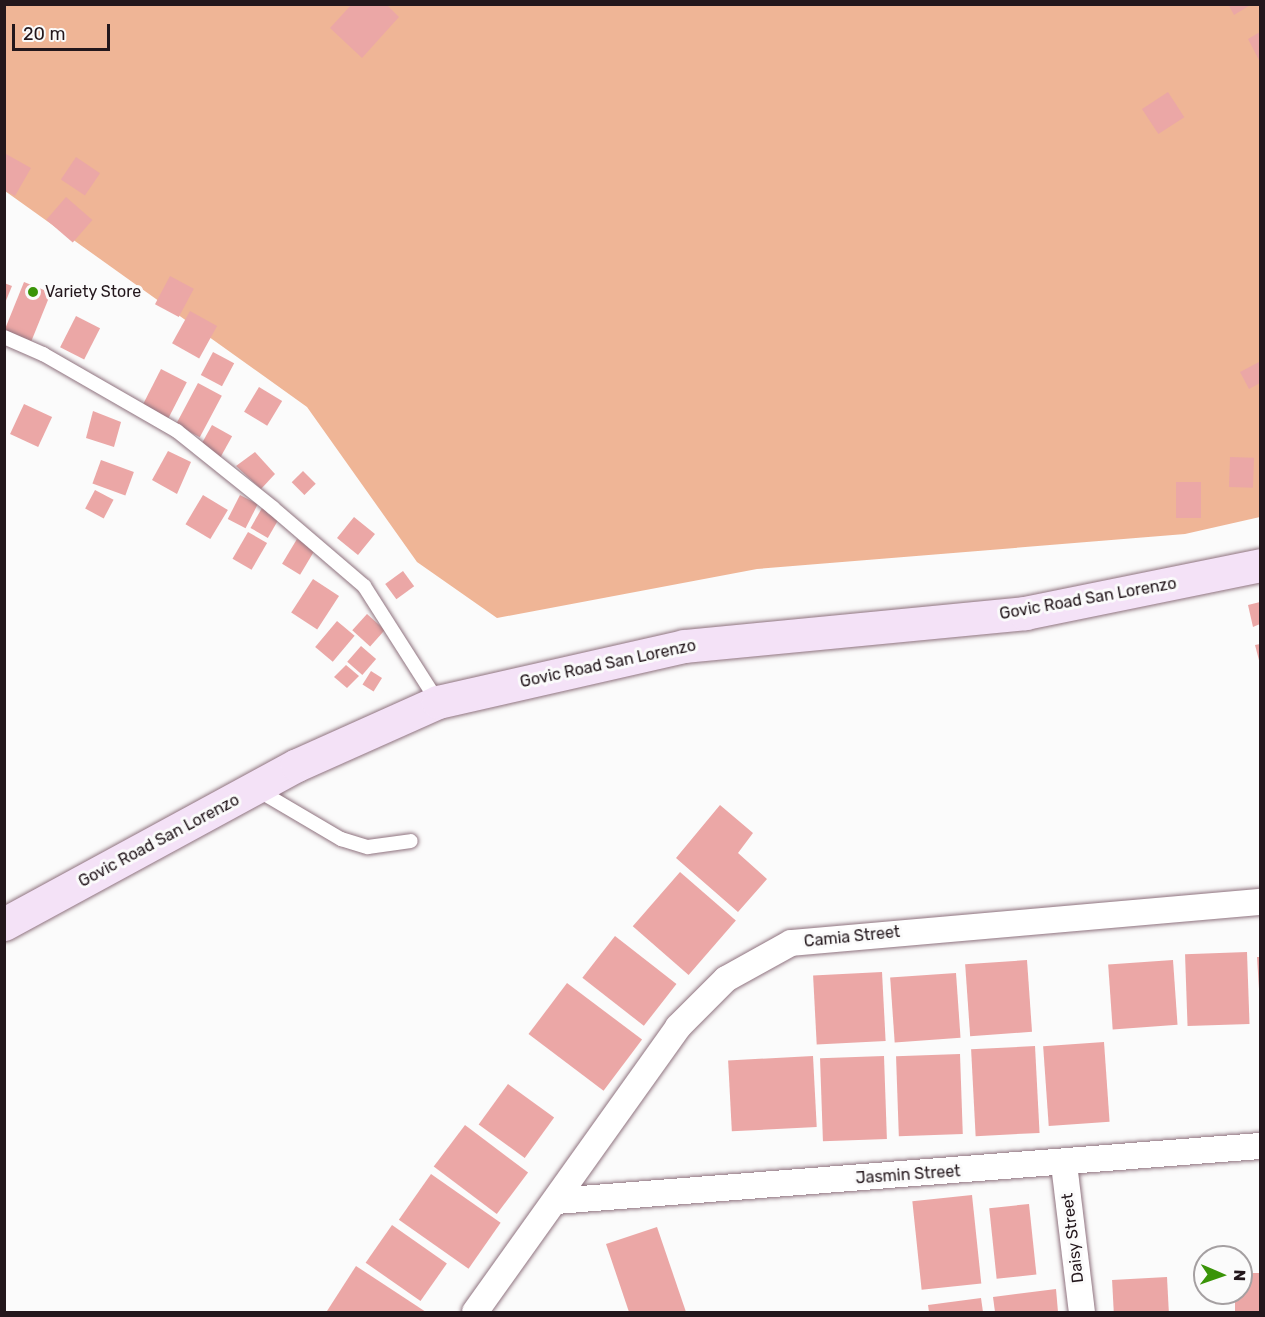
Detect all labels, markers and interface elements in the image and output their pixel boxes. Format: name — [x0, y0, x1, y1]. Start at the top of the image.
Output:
scale bar — [15, 12, 112, 50]
text: 20 m — [23, 23, 65, 45]
place label: Variety Store — [45, 282, 142, 302]
marker: Variety Store — [26, 285, 40, 299]
street label: Govic Road San Lorenzo — [998, 574, 1178, 624]
street label: Govic Road San Lorenzo — [518, 636, 698, 692]
street label: Govic Road San Lorenzo — [75, 790, 243, 892]
street label: Camia Street — [803, 922, 901, 952]
street label: Jasmin Street — [855, 1162, 961, 1188]
street label: Daisy Street — [1058, 1192, 1088, 1284]
north arrow — [1193, 1245, 1253, 1305]
text: N — [1230, 1269, 1249, 1282]

